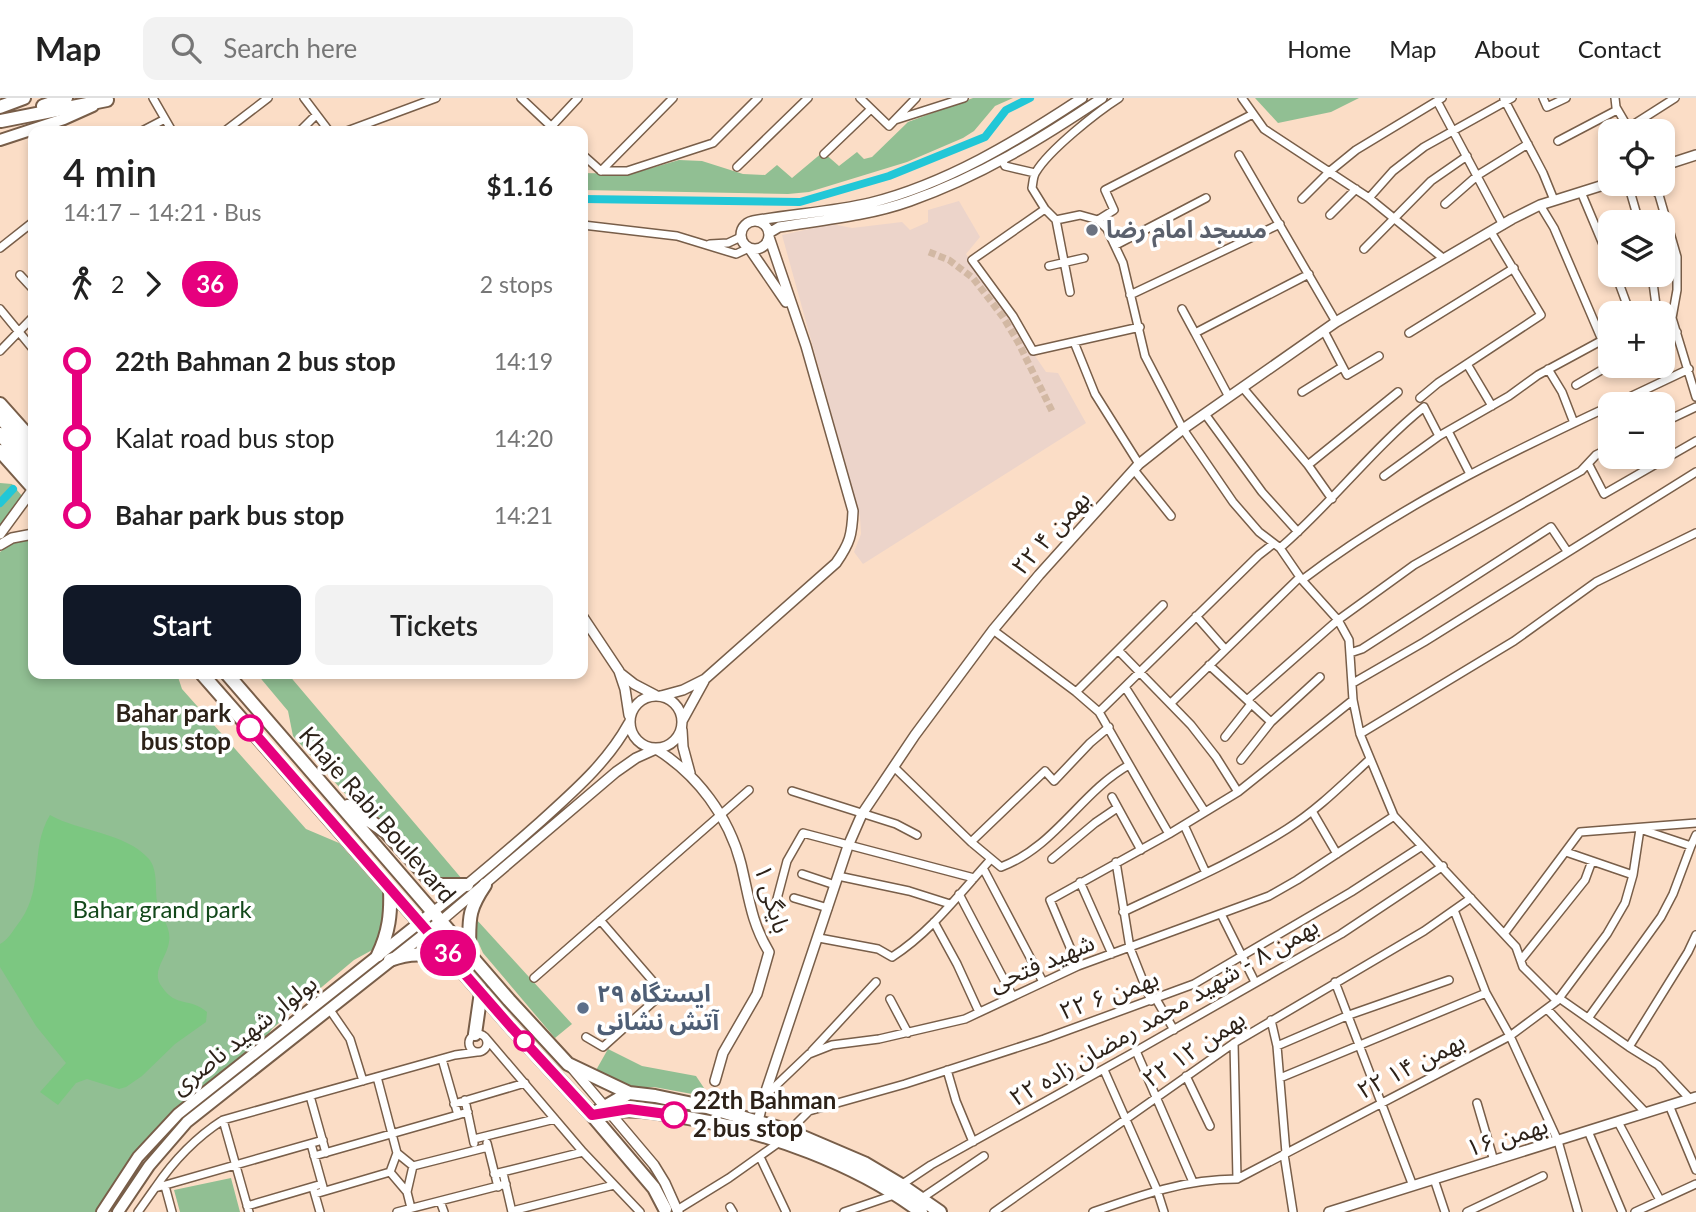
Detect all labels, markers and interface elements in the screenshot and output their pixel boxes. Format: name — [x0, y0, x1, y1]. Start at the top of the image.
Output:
search box — [143, 17, 633, 80]
text: Map — [35, 28, 101, 68]
icon: search — [167, 29, 205, 67]
text: Search here — [223, 32, 357, 64]
text: Home — [1287, 34, 1351, 63]
text: Map — [1389, 34, 1437, 63]
text: About — [1475, 34, 1540, 63]
text: Contact — [1578, 34, 1661, 63]
map controls — [1598, 119, 1675, 469]
button: locate — [1598, 119, 1675, 196]
text: 4 min — [63, 149, 157, 195]
text: $1.16 — [487, 170, 553, 202]
text: 14:17 – 14:21 · Bus — [63, 198, 262, 226]
button: layers — [1598, 210, 1675, 287]
place label: مسجد امام رضا — [1106, 214, 1267, 248]
marker: مسجد امام رضا — [1084, 222, 1100, 238]
icon: walk — [63, 265, 101, 303]
icon: forward — [134, 265, 172, 303]
text: 36 — [196, 269, 224, 298]
text: 2 — [111, 270, 124, 298]
text: 2 stops — [480, 270, 553, 298]
button: + — [1598, 301, 1675, 378]
text: 22th Bahman 2 bus stop — [115, 345, 396, 377]
text: 14:19 — [494, 347, 553, 375]
button: − — [1598, 392, 1675, 469]
text: Kalat road bus stop — [115, 422, 335, 454]
text: 14:20 — [494, 424, 553, 452]
street label: ۲۲ بهمن ۴ — [1004, 484, 1095, 580]
text: Bahar park bus stop — [115, 499, 344, 531]
text: 14:21 — [494, 501, 553, 529]
button: Start — [63, 585, 301, 665]
button: Tickets — [315, 585, 553, 665]
place label: Bahar park bus stop — [116, 698, 231, 755]
marker: Bahar park bus stop — [237, 715, 263, 741]
street label: Khaje Rabi Boulevard — [294, 720, 463, 908]
street label: بایگی ۱ — [749, 861, 798, 936]
park label: Bahar grand park — [72, 894, 252, 923]
street label: ۲۲ بهمن ۸ - شهید محمد رمضان زاده — [1004, 910, 1323, 1112]
street label: شهید فتحی — [984, 926, 1098, 997]
line badge: 36 — [416, 930, 480, 976]
text: 36 — [434, 938, 462, 967]
street label: ۲۲ بهمن ۶ — [1055, 962, 1162, 1025]
street label: بولوار شهید ناصری — [164, 968, 323, 1101]
place label: ایستگاه ۲۹ آتش نشانی — [597, 978, 720, 1036]
marker: ایستگاه ۲۹ آتش نشانی — [575, 1000, 591, 1016]
street label: ۲۲ بهمن ۱۲ — [1136, 1003, 1250, 1093]
street label: ۲۲ بهمن ۱۴ — [1352, 1025, 1469, 1104]
unlabelled marker — [514, 1031, 534, 1051]
place label: 22th Bahman 2 bus stop — [693, 1085, 836, 1142]
marker: 22th Bahman 2 bus stop — [661, 1102, 687, 1128]
street label: بهمن ۱۶ — [1462, 1109, 1551, 1162]

